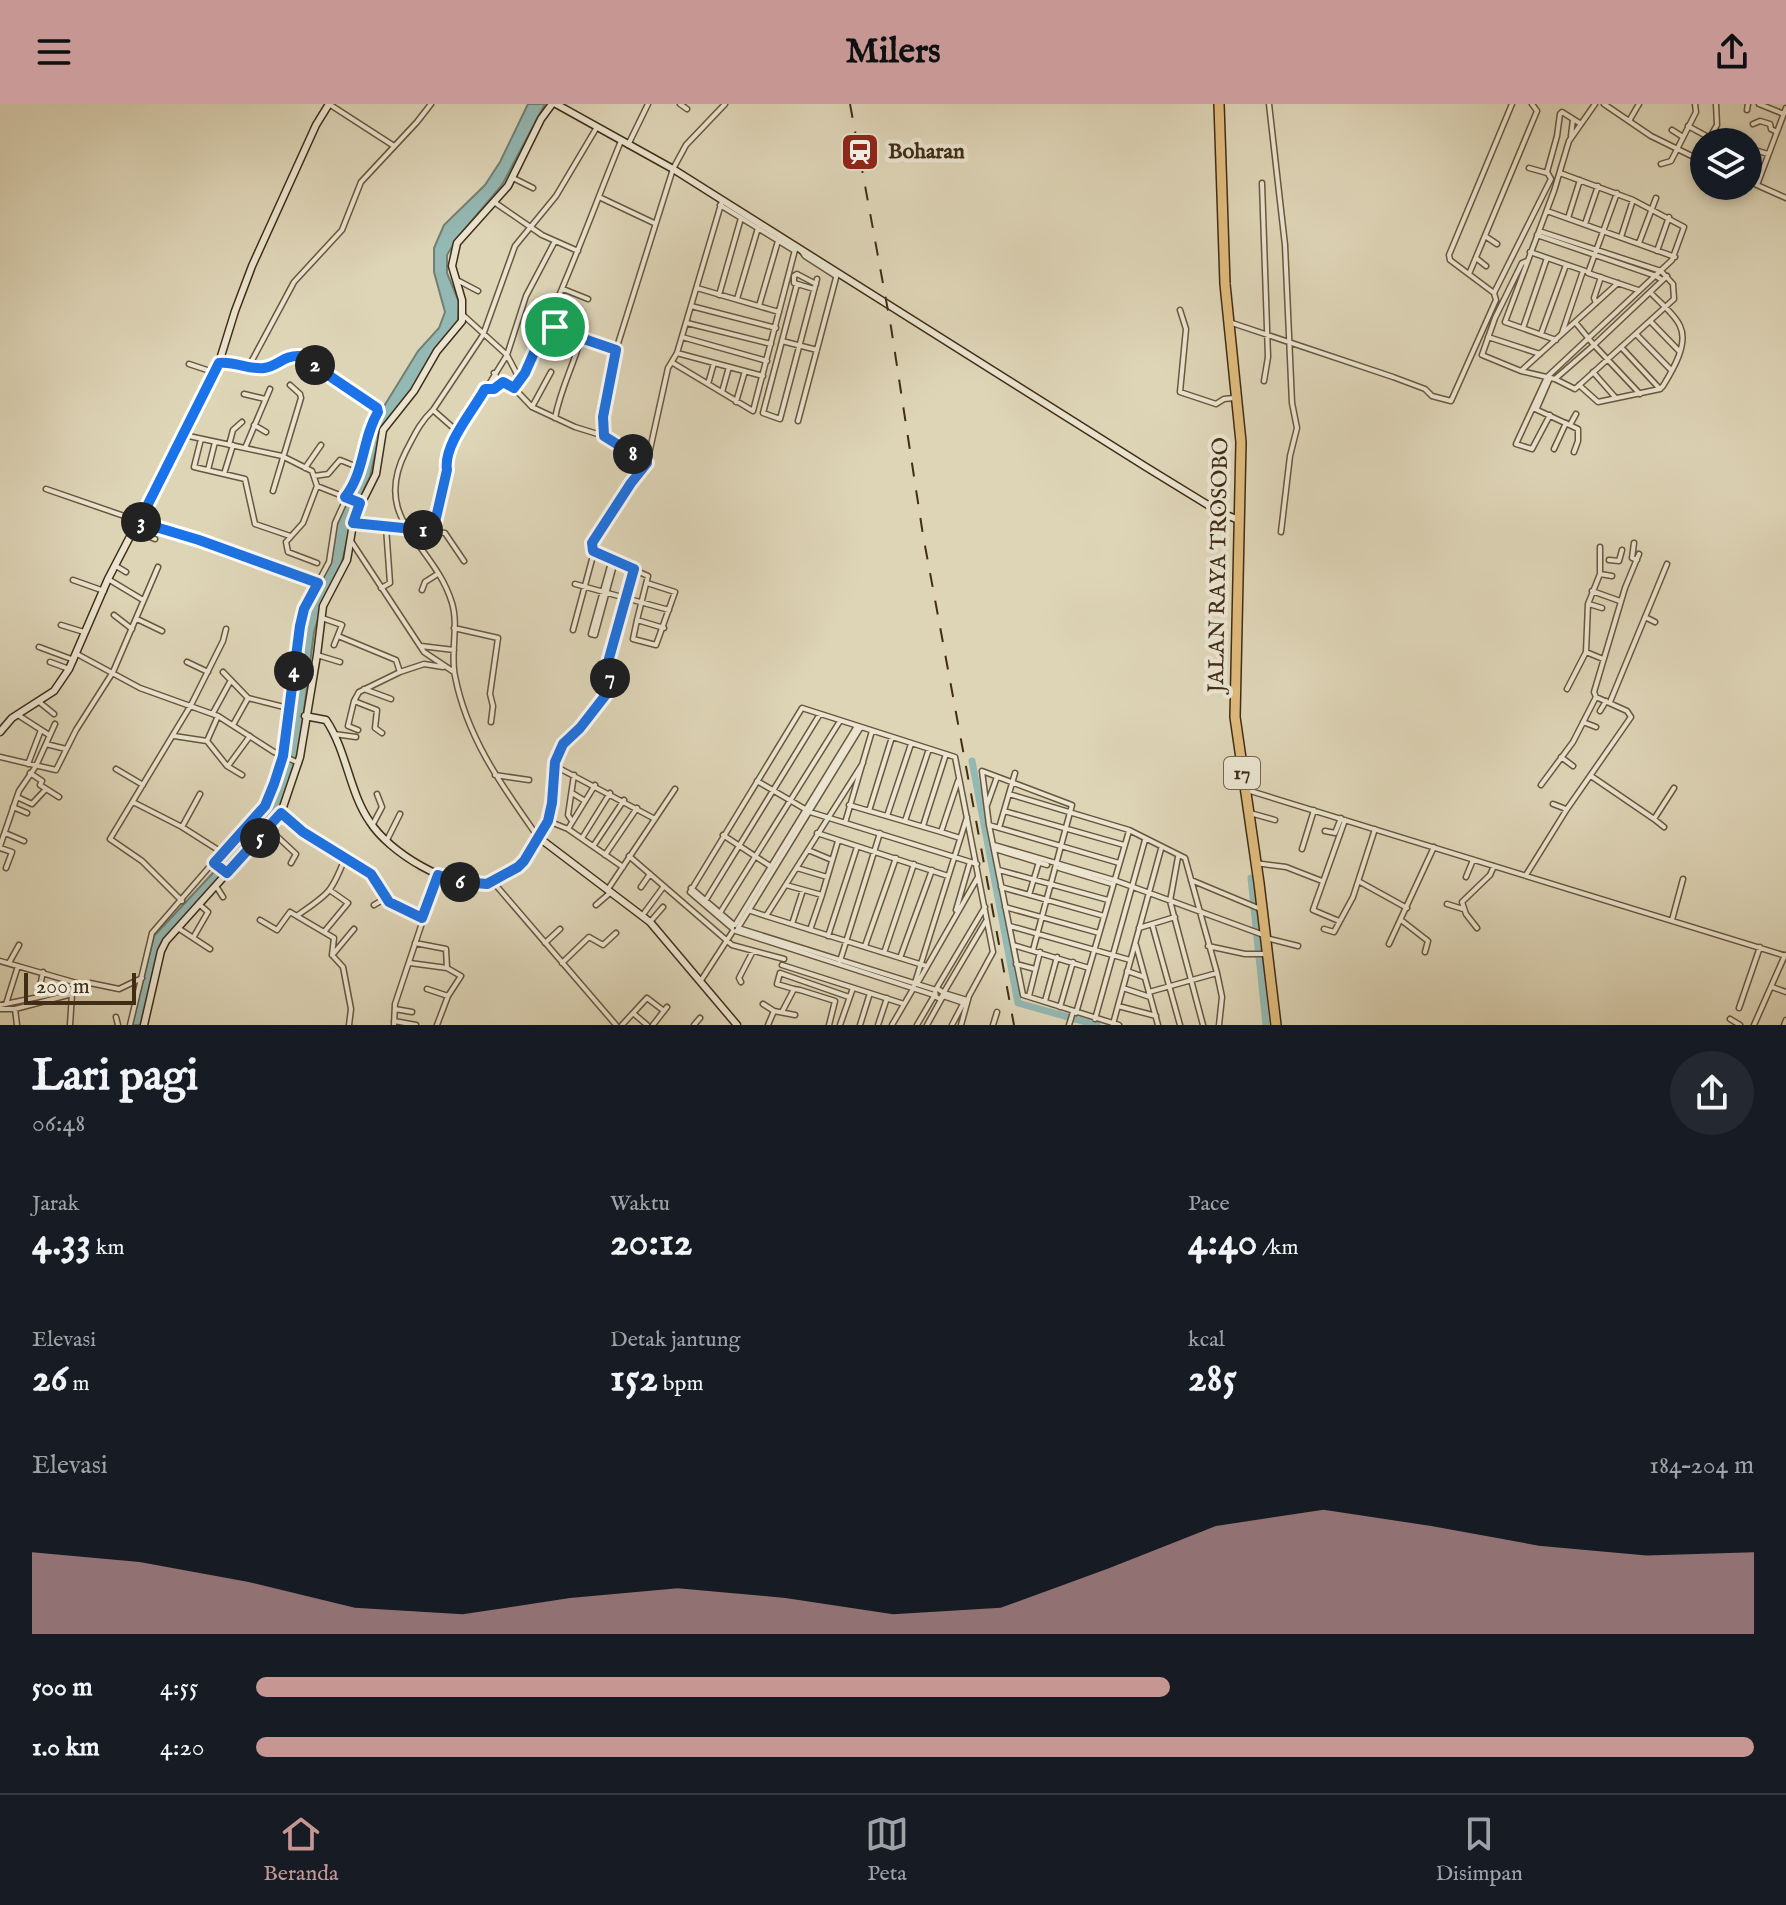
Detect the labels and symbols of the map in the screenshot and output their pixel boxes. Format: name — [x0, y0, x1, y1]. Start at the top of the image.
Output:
station icon: Boharan — [839, 131, 881, 173]
place label: Boharan — [888, 138, 965, 166]
pin — [521, 293, 589, 361]
pin: 2 — [295, 345, 335, 385]
pin: 8 — [613, 434, 653, 474]
street label: JALAN RAYA TROSOBO — [1203, 437, 1235, 696]
pin: 3 — [121, 502, 161, 542]
pin: 1 — [403, 510, 443, 550]
pin: 4 — [274, 651, 314, 691]
pin: 7 — [590, 658, 630, 698]
road number: 17 — [1224, 757, 1260, 789]
pin: 5 — [240, 818, 280, 858]
pin: 6 — [440, 862, 480, 902]
scale bar — [24, 969, 136, 1005]

